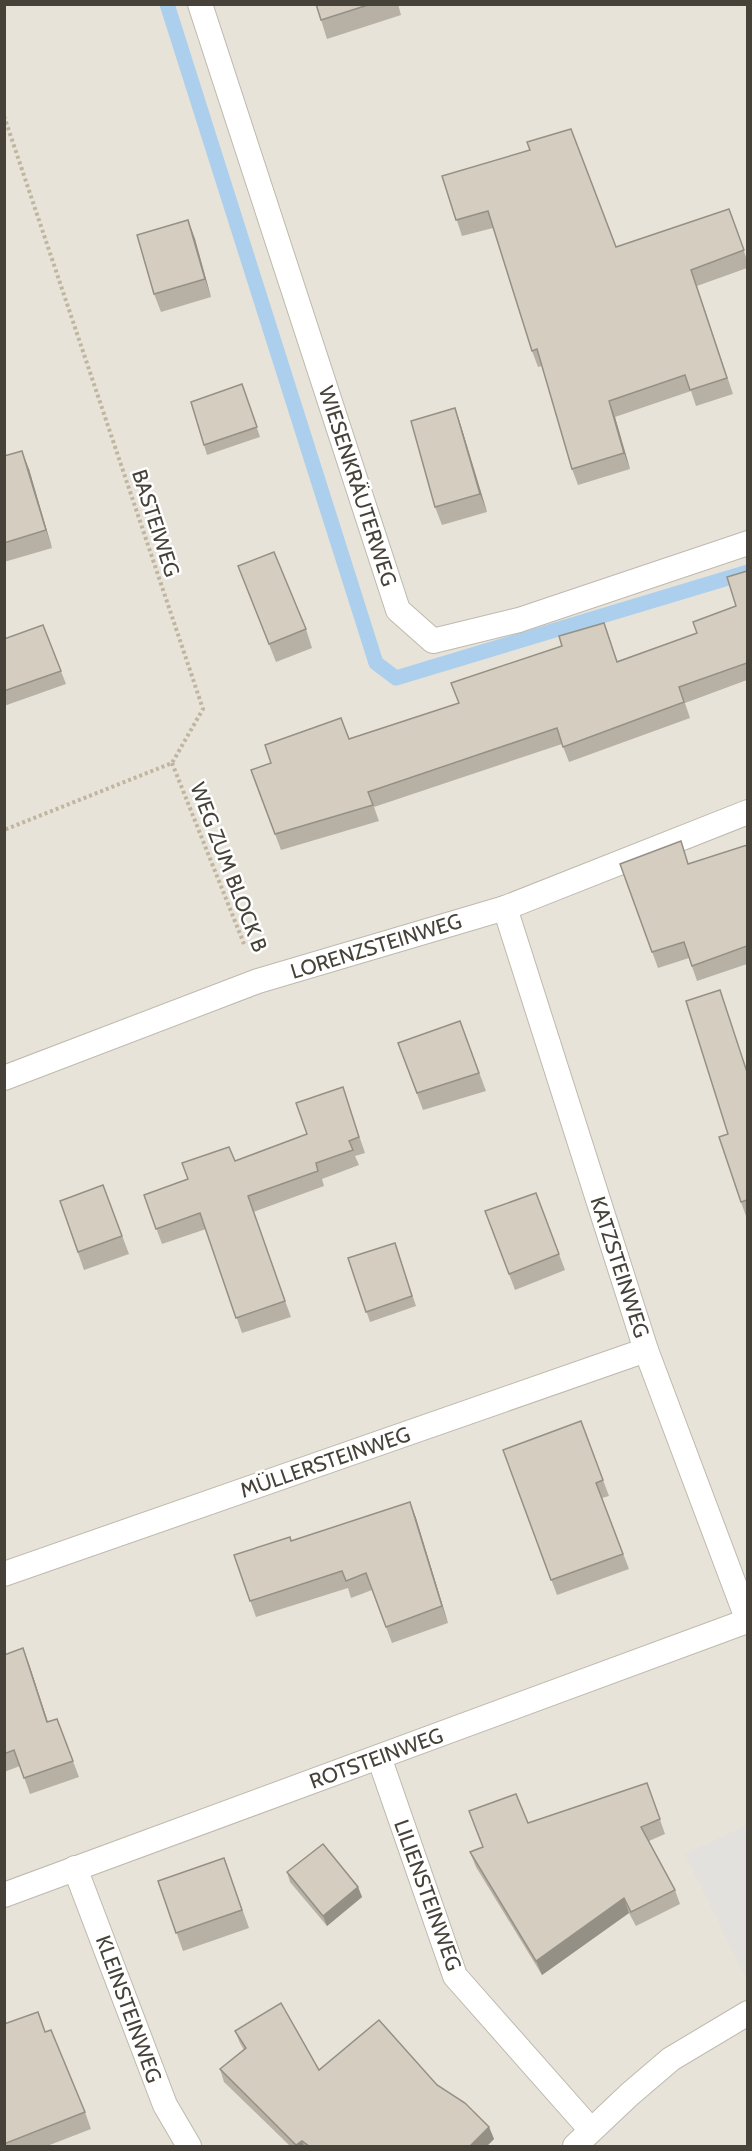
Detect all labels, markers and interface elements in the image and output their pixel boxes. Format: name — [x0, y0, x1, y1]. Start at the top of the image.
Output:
street label: WIESENKRÄUTERWEG — [314, 383, 402, 589]
street label: BASTEIWEG — [127, 466, 185, 580]
street label: WEG ZUM BLOCK B — [185, 779, 273, 955]
street label: LORENZSTEINWEG — [288, 908, 464, 984]
street label: KATZSTEINWEG — [585, 1193, 655, 1341]
street label: MÜLLERSTEINWEG — [237, 1421, 413, 1503]
street label: ROTSTEINWEG — [306, 1722, 446, 1794]
street label: LILIENSTEINWEG — [389, 1816, 467, 1974]
street label: KLEINSTEINWEG — [91, 1932, 167, 2086]

